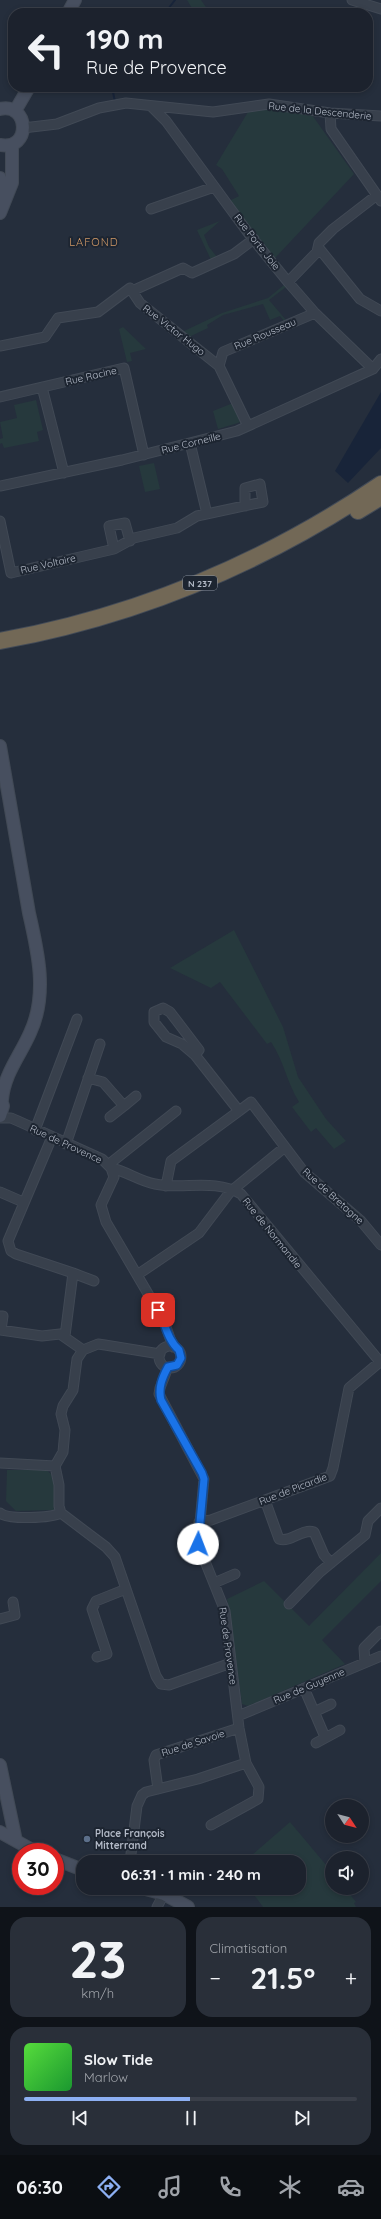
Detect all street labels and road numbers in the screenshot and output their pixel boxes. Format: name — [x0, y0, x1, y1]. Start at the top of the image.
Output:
street label: Rue de la Descenderie — [268, 99, 373, 123]
street label: Rue Porte Joie — [231, 211, 283, 273]
street label: Rue Victor Hugo — [140, 302, 208, 358]
street label: Rue Rousseau — [232, 315, 298, 353]
street label: Rue Racine — [64, 364, 118, 388]
street label: Rue Corneille — [160, 429, 222, 457]
street label: Rue Voltaire — [19, 551, 77, 577]
road number: N 237 — [183, 576, 217, 590]
street label: Rue de Provence — [28, 1122, 104, 1167]
street label: Rue de Bretagne — [300, 1165, 367, 1227]
street label: Rue de Normandie — [240, 1195, 305, 1271]
street label: Rue de Picardie — [257, 1470, 329, 1508]
street label: Rue de Provence — [216, 1606, 240, 1686]
street label: Rue de Guyenne — [271, 1665, 347, 1707]
street label: Rue de Savoie — [160, 1727, 227, 1759]

